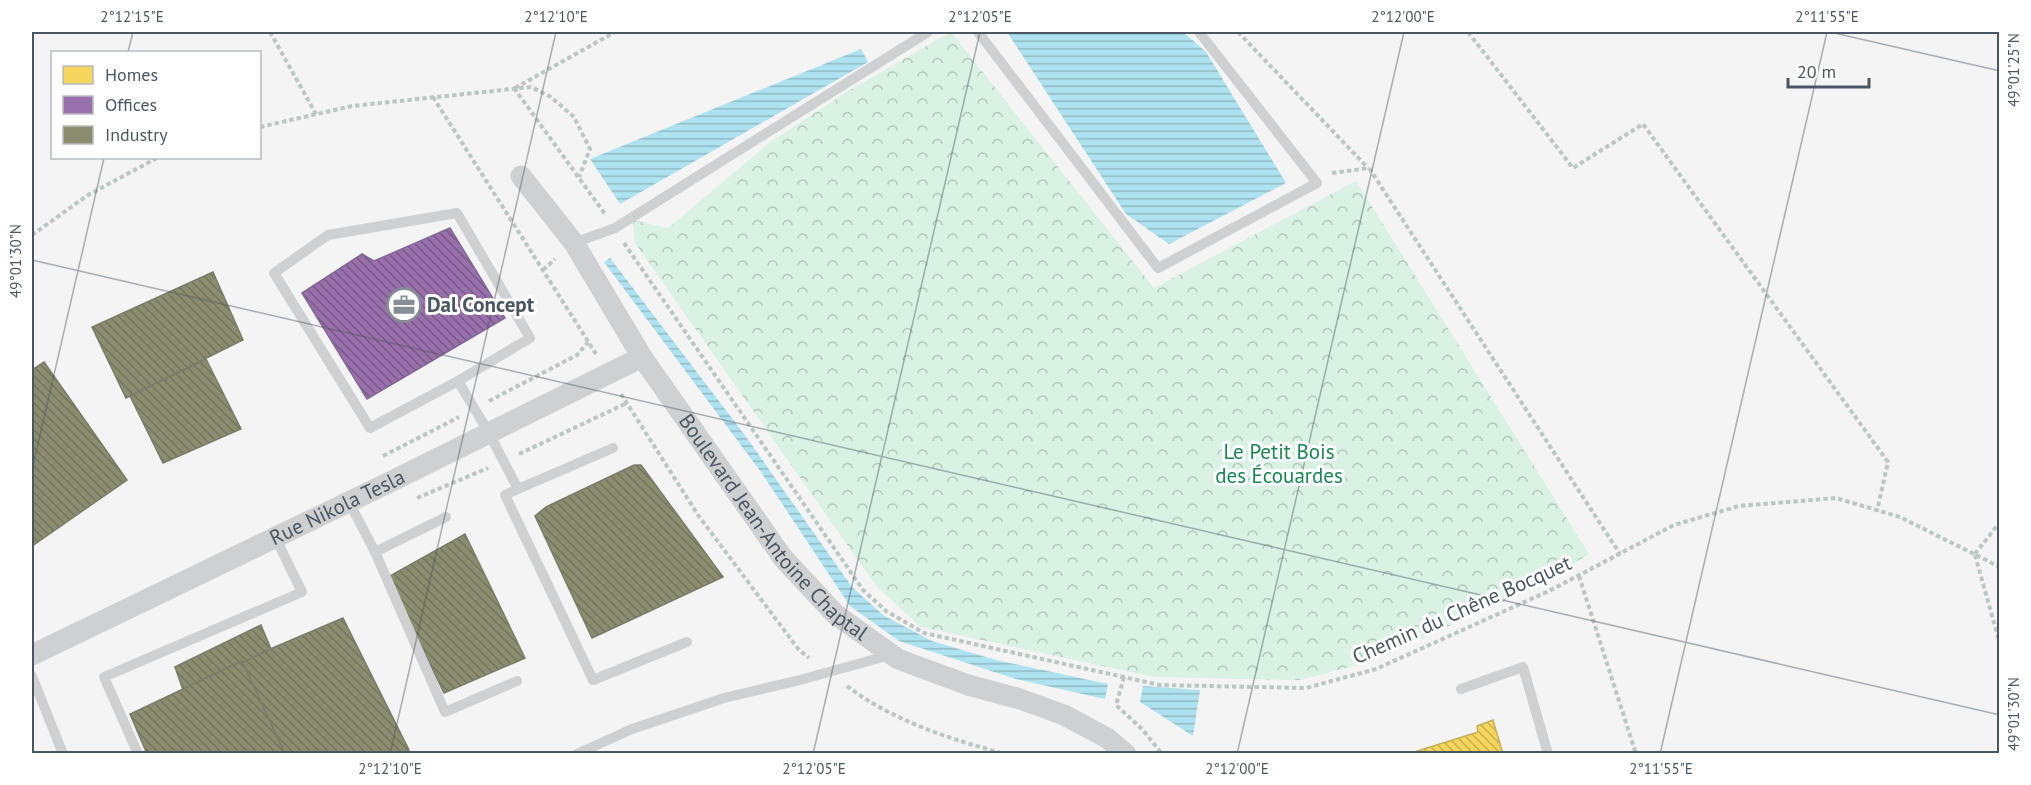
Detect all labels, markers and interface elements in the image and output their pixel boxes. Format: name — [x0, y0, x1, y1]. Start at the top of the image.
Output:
text: 2°12'15"E — [100, 7, 164, 26]
text: 2°12'10"E — [524, 7, 588, 26]
text: 2°12'05"E — [948, 7, 1012, 26]
text: 2°12'00"E — [1371, 7, 1435, 26]
text: 2°11'55"E — [1795, 7, 1859, 26]
text: 49°01'25"N — [2004, 33, 2023, 107]
legend — [51, 51, 261, 159]
scale bar — [1788, 51, 1869, 89]
text: 20 m — [1797, 60, 1836, 83]
text: Homes — [105, 63, 158, 86]
text: Offices — [105, 93, 157, 116]
text: Industry — [105, 123, 168, 146]
text: 49°01'30"N — [6, 224, 25, 298]
office icon: Dal Concept — [386, 287, 422, 323]
place label: Dal Concept — [427, 291, 535, 318]
street label: Boulevard Jean-Antoine Chaptal — [673, 408, 873, 646]
park label: Le Petit Bois des Écouardes — [1215, 438, 1343, 489]
street label: Rue Nikola Tesla — [265, 463, 409, 551]
street label: Chemin du Chêne Bocquet — [1348, 549, 1576, 670]
text: 49°01'30"N — [2004, 677, 2023, 751]
text: 2°12'10"E — [358, 759, 422, 778]
text: 2°12'05"E — [782, 759, 846, 778]
text: 2°12'00"E — [1205, 759, 1269, 778]
text: 2°11'55"E — [1629, 759, 1693, 778]

